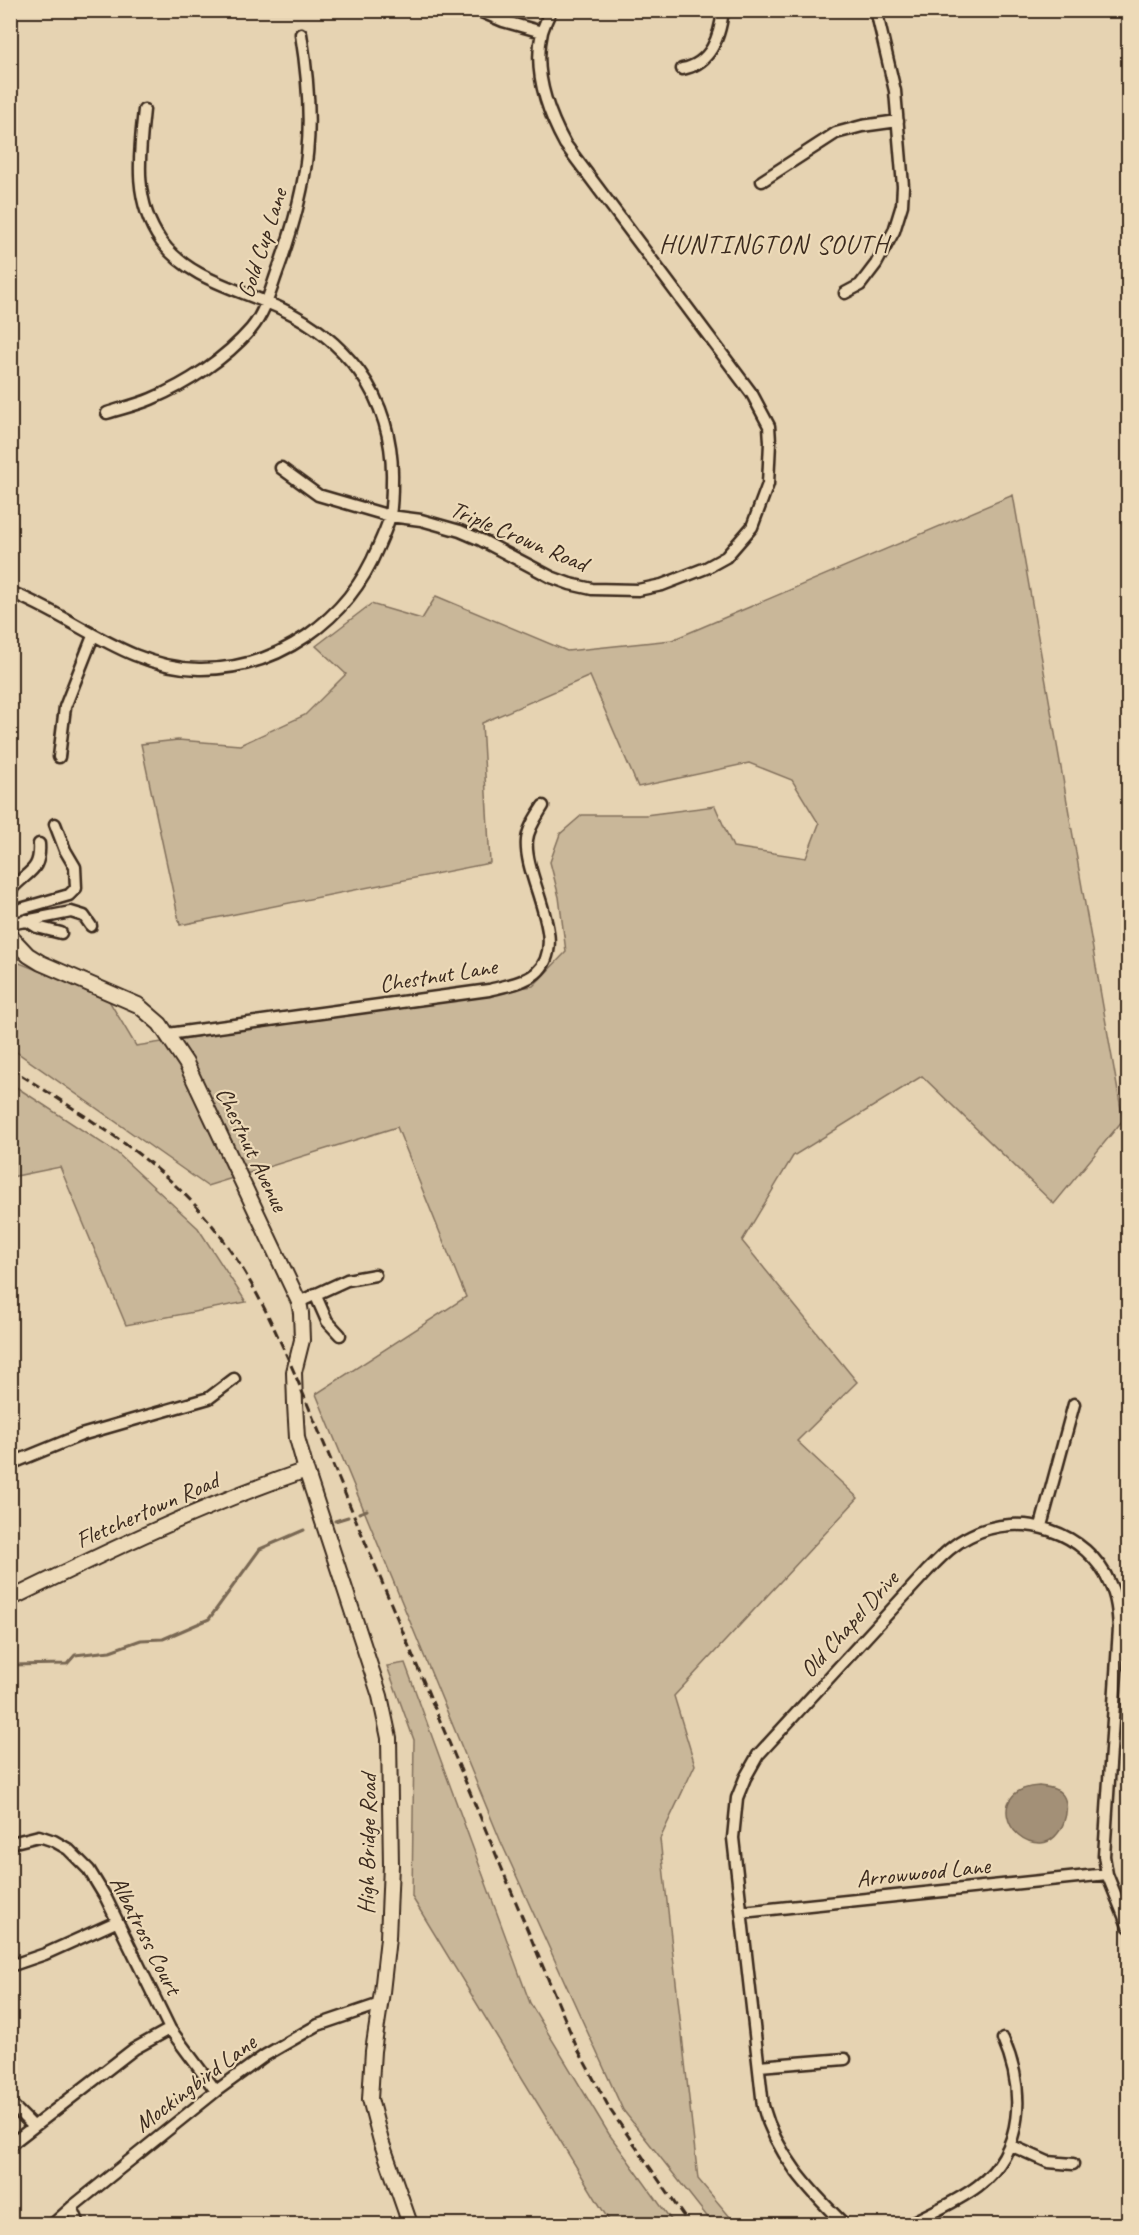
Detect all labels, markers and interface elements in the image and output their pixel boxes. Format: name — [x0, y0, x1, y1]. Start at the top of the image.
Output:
street label: Gold Cup Lane — [230, 182, 294, 302]
district label: HUNTINGTON SOUTH — [659, 228, 892, 261]
street label: Triple Crown Road — [446, 494, 595, 580]
street label: Chestnut Lane — [377, 951, 501, 999]
street label: Chestnut Avenue — [209, 1082, 296, 1218]
street label: Fletchertown Road — [71, 1464, 226, 1555]
street label: Old Chapel Drive — [793, 1563, 906, 1684]
street label: High Bridge Road — [351, 1770, 383, 1915]
street label: Arrowwood Lane — [855, 1850, 993, 1894]
street label: Albatross Court — [103, 1870, 190, 2001]
street label: Mockingbird Lane — [128, 2026, 264, 2139]

